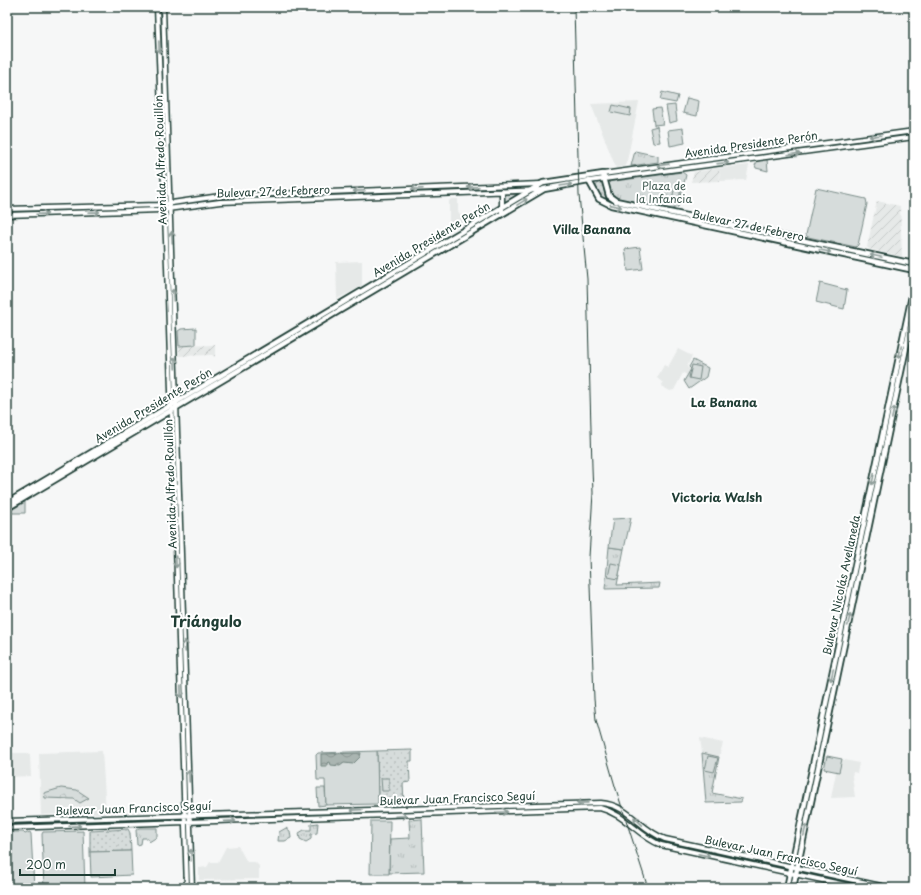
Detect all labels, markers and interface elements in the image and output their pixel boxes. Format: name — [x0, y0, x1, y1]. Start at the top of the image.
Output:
one-way arrow — [155, 40, 162, 53]
street label: Avenida Alfredo Rouillón — [149, 95, 171, 225]
street label: Avenida Presidente Perón — [683, 126, 819, 162]
one-way arrow — [869, 132, 882, 140]
one-way arrow — [787, 150, 800, 158]
one-way arrow — [716, 159, 729, 167]
one-way arrow — [657, 161, 670, 169]
park label: Plaza de la Infancia — [636, 177, 692, 207]
street label: Bulevar 27 de Febrero — [216, 181, 330, 201]
one-way arrow — [559, 181, 572, 189]
one-way arrow — [467, 184, 480, 191]
one-way arrow — [411, 185, 424, 193]
one-way arrow — [353, 187, 366, 195]
street label: Avenida Presidente Perón — [369, 197, 493, 281]
one-way arrow — [516, 197, 528, 205]
one-way arrow — [609, 203, 622, 211]
street label: Bulevar 27 de Febrero — [690, 205, 806, 245]
one-way arrow — [87, 208, 100, 216]
one-way arrow — [35, 210, 48, 218]
district label: Villa Banana — [553, 220, 632, 238]
one-way arrow — [168, 231, 175, 244]
one-way arrow — [818, 247, 831, 255]
one-way arrow — [870, 251, 883, 259]
one-way arrow — [169, 289, 177, 302]
one-way arrow — [896, 345, 904, 358]
one-way arrow — [171, 357, 179, 370]
street label: Avenida Presidente Perón — [91, 363, 215, 447]
district label: La Banana — [691, 393, 758, 411]
one-way arrow — [889, 407, 897, 420]
street label: Avenida Alfredo Rouillón — [159, 419, 181, 549]
one-way arrow — [869, 472, 877, 485]
district label: Victoria Walsh — [672, 488, 762, 506]
street label: Bulevar Nicolás Avellaneda — [818, 513, 864, 657]
one-way arrow — [172, 555, 180, 568]
district label: Triángulo — [170, 609, 242, 632]
one-way arrow — [846, 614, 854, 627]
one-way arrow — [181, 640, 188, 653]
one-way arrow — [827, 668, 835, 681]
one-way arrow — [177, 685, 185, 698]
one-way arrow — [185, 770, 193, 783]
street label: Bulevar Juan Francisco Seguí — [379, 787, 536, 809]
street label: Bulevar Juan Francisco Seguí — [55, 797, 212, 819]
one-way arrow — [576, 799, 589, 807]
one-way arrow — [350, 806, 363, 814]
one-way arrow — [495, 808, 508, 816]
one-way arrow — [394, 812, 407, 819]
one-way arrow — [633, 816, 643, 826]
one-way arrow — [223, 817, 236, 825]
one-way arrow — [68, 822, 81, 830]
one-way arrow — [802, 824, 810, 837]
street label: Bulevar Juan Francisco Seguí — [703, 830, 860, 880]
one-way arrow — [187, 849, 195, 862]
scale bar — [20, 851, 115, 877]
one-way arrow — [697, 852, 710, 860]
text: 200 m — [26, 855, 66, 873]

